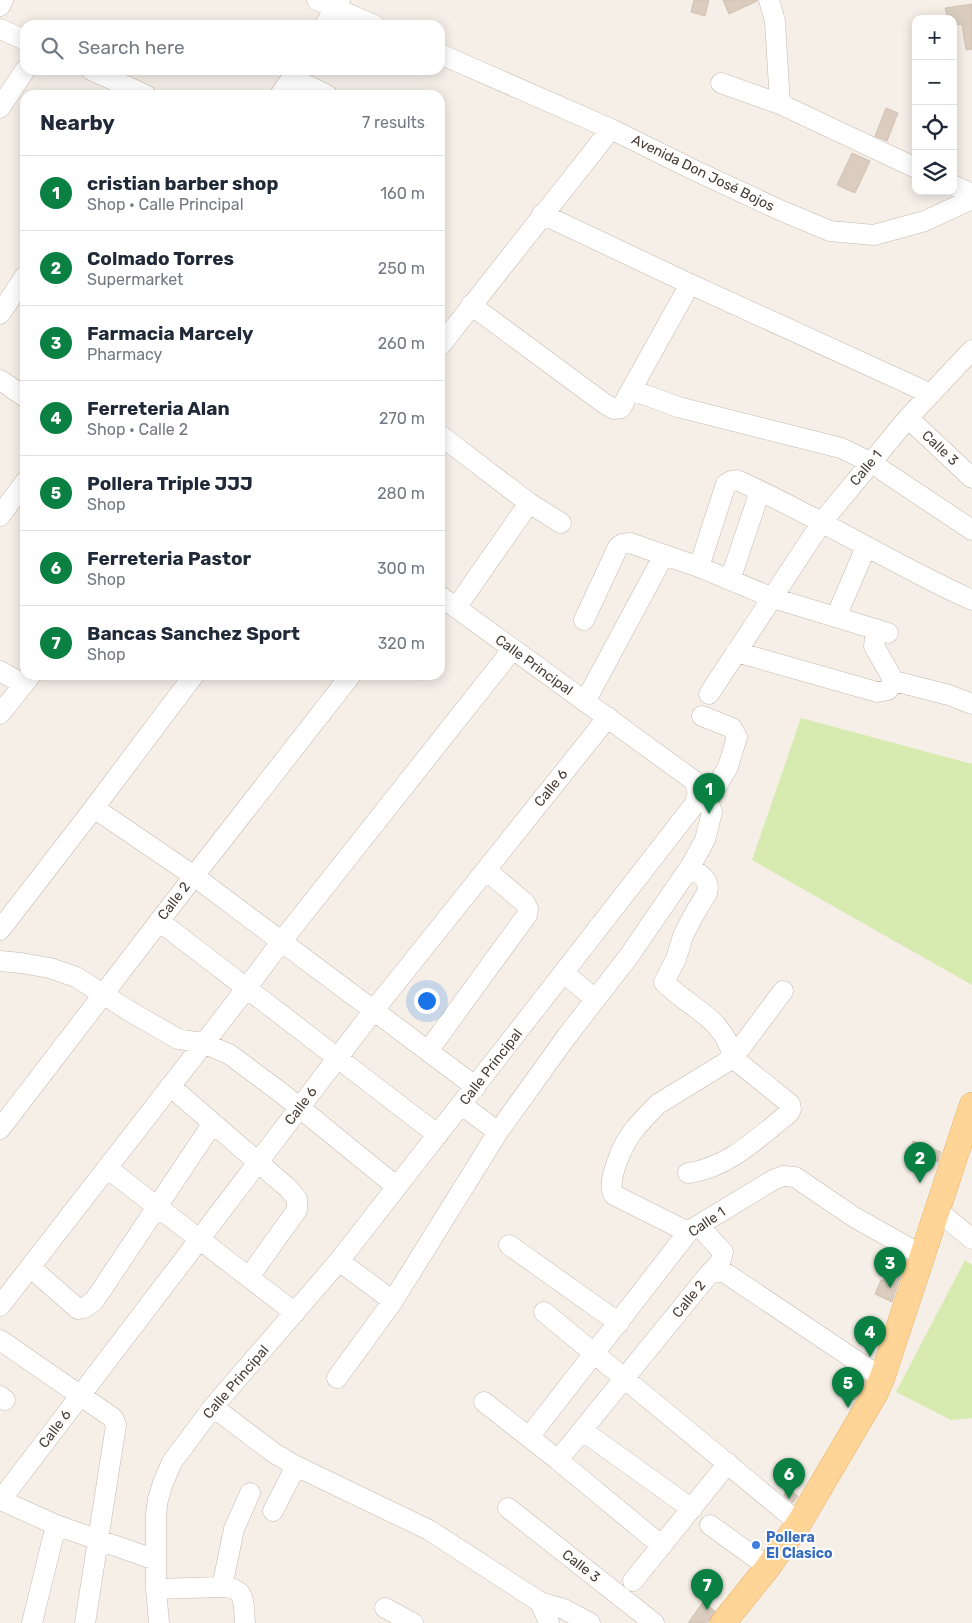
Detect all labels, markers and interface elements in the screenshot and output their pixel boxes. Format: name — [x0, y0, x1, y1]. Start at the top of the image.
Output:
map controls — [912, 15, 957, 195]
button: + — [912, 15, 957, 60]
search box — [20, 20, 445, 75]
icon: search — [38, 34, 66, 62]
text: Search here — [78, 36, 185, 59]
button: − — [912, 60, 957, 105]
button: locate — [912, 105, 957, 150]
text: Nearby — [40, 110, 115, 135]
text: 7 results — [362, 113, 425, 132]
street label: Avenida Don José Bojos — [629, 131, 777, 215]
button: layers — [912, 150, 957, 195]
text: cristian barber shop — [87, 172, 278, 195]
text: 1 — [52, 184, 60, 203]
text: 160 m — [380, 184, 425, 203]
text: Shop · Calle Principal — [87, 195, 244, 214]
text: Colmado Torres — [87, 247, 234, 270]
text: 2 — [51, 259, 61, 278]
text: 250 m — [378, 259, 425, 278]
text: Supermarket — [87, 270, 183, 289]
text: Farmacia Marcely — [87, 322, 253, 345]
text: 3 — [51, 334, 61, 353]
text: 260 m — [378, 334, 425, 353]
text: Pharmacy — [87, 345, 162, 364]
text: Ferreteria Alan — [87, 397, 230, 420]
text: 4 — [51, 409, 61, 428]
text: 270 m — [379, 409, 425, 428]
text: Shop · Calle 2 — [87, 420, 188, 439]
street label: Calle 3 — [918, 427, 962, 469]
street label: Calle 1 — [846, 447, 886, 489]
text: Pollera Triple JJJ — [87, 472, 253, 495]
text: 5 — [51, 484, 61, 503]
text: 280 m — [377, 484, 425, 503]
text: Shop — [87, 495, 125, 514]
text: Ferreteria Pastor — [87, 547, 251, 570]
text: 6 — [51, 559, 61, 578]
text: 300 m — [377, 559, 425, 578]
text: Shop — [87, 570, 125, 589]
text: Bancas Sanchez Sport — [87, 622, 300, 645]
street label: Calle Principal — [492, 631, 576, 699]
text: 7 — [51, 634, 61, 653]
text: 320 m — [378, 634, 425, 653]
text: Shop — [87, 645, 125, 664]
street label: Calle 6 — [531, 766, 571, 810]
pin: 1 — [693, 773, 725, 814]
street label: Calle 2 — [154, 879, 194, 923]
your location — [414, 988, 440, 1014]
street label: Calle Principal — [456, 1026, 526, 1108]
street label: Calle 6 — [281, 1083, 321, 1129]
pin: 2 — [904, 1142, 936, 1183]
street label: Calle 1 — [685, 1203, 729, 1241]
pin: 3 — [874, 1247, 906, 1288]
street label: Calle 2 — [669, 1277, 709, 1321]
pin: 4 — [854, 1316, 886, 1357]
street label: Calle Principal — [199, 1342, 273, 1422]
pin: 5 — [832, 1367, 864, 1408]
street label: Calle 6 — [35, 1406, 75, 1452]
pin: 6 — [773, 1458, 805, 1499]
place label: Pollera El Clasico — [766, 1529, 833, 1562]
marker: Pollera El Clasico — [750, 1539, 762, 1551]
street label: Calle 3 — [559, 1546, 603, 1586]
pin: 7 — [691, 1569, 723, 1610]

